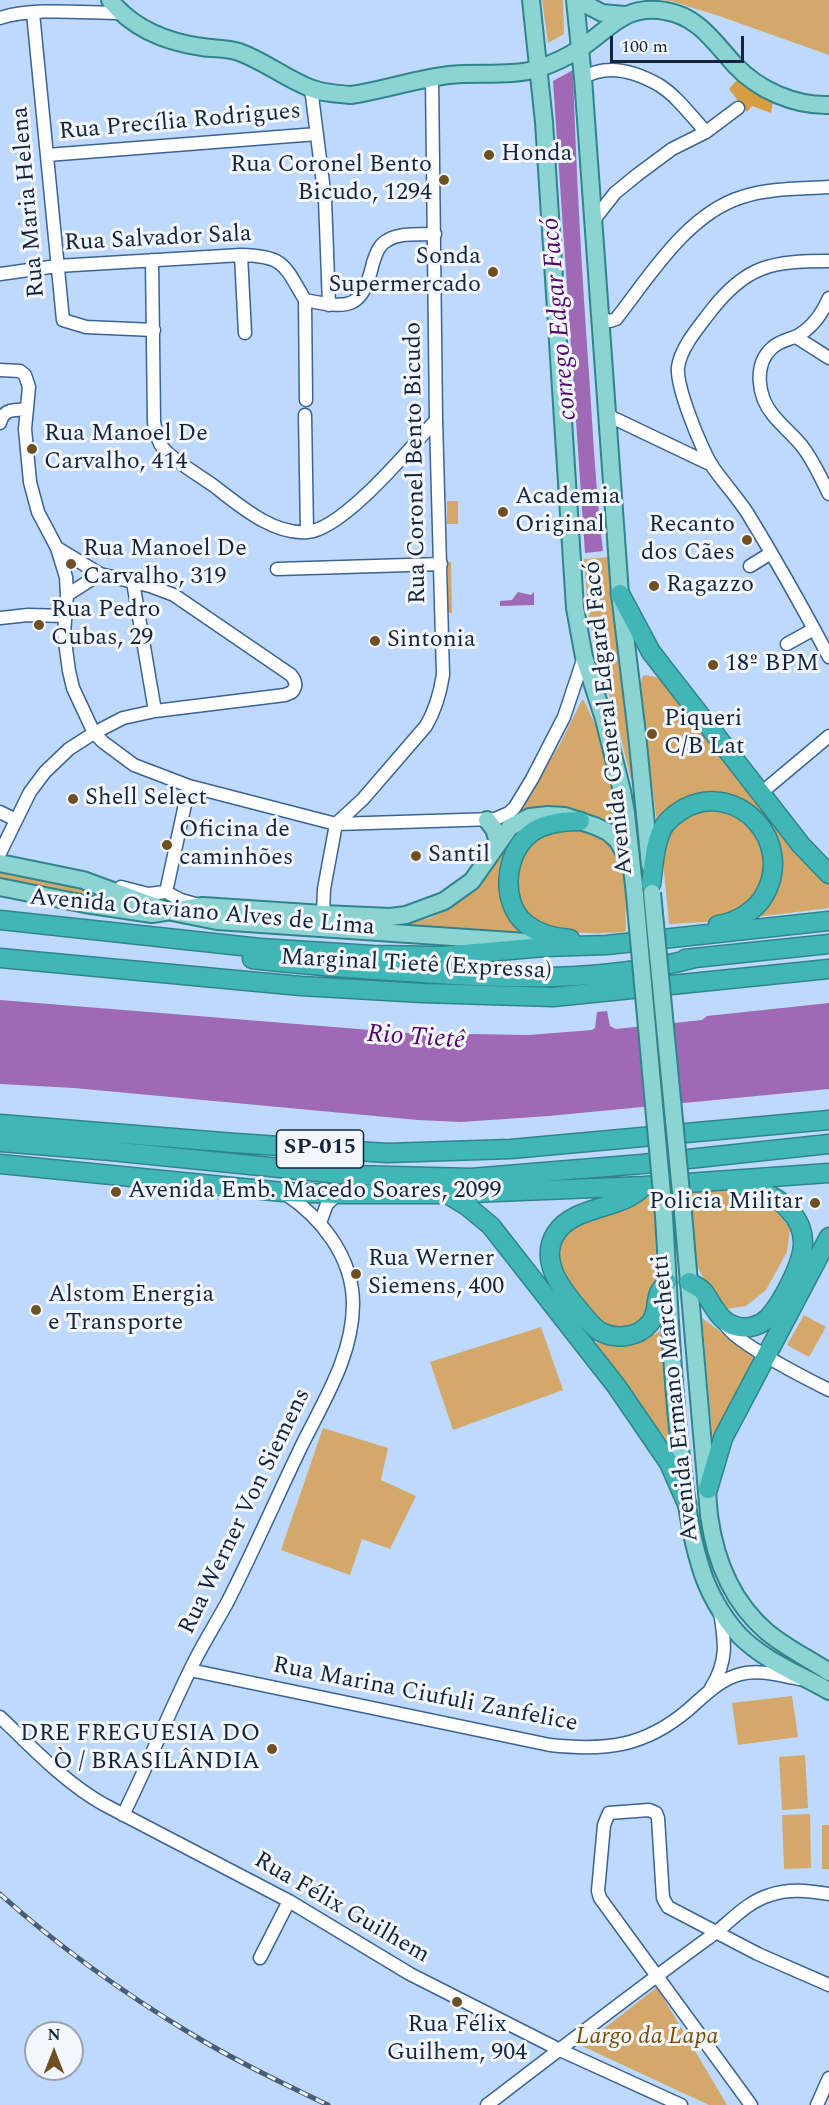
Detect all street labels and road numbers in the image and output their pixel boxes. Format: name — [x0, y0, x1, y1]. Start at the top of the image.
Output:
street label: Rua Precília Rodrigues — [58, 98, 302, 148]
street label: Rua Maria Helena — [7, 105, 53, 299]
street label: Rua Salvador Sala — [63, 221, 253, 259]
street label: Rua Coronel Bento Bicudo — [400, 322, 434, 604]
street label: Avenida General Edgard Facó — [579, 559, 641, 877]
street label: Avenida Otaviano Alves de Lima — [28, 885, 376, 943]
street label: Marginal Tietê (Expressa) — [280, 945, 552, 987]
road number: SP-015 — [276, 1130, 364, 1168]
street label: Avenida Ermano Marchetti — [648, 1253, 706, 1543]
street label: Rua Werner Von Siemens — [174, 1384, 318, 1640]
street label: Rua Marina Ciufuli Zanfelice — [270, 1652, 580, 1740]
street label: Rua Félix Guilhem — [248, 1847, 434, 1971]

